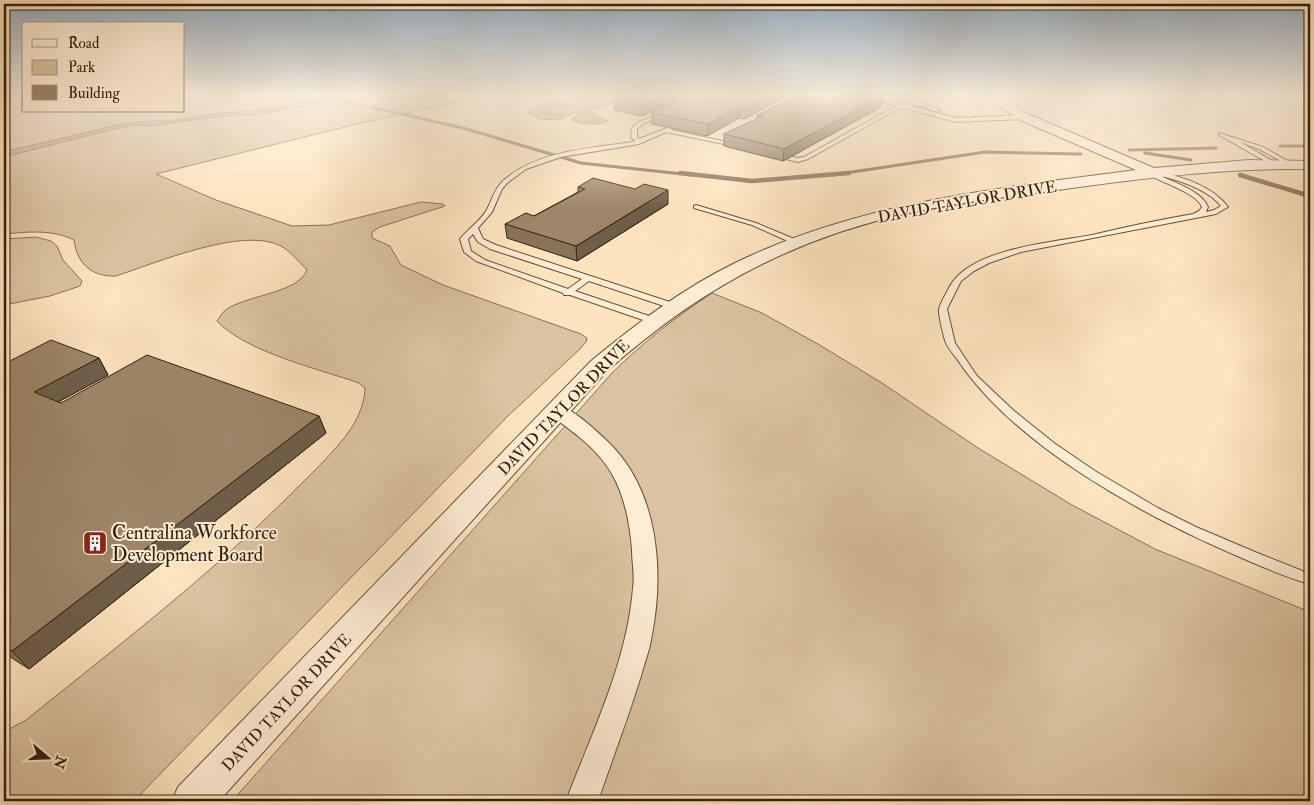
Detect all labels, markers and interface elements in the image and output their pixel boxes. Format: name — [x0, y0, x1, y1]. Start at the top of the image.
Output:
legend — [22, 22, 185, 112]
text: Road — [68, 34, 100, 53]
text: Park — [68, 58, 95, 77]
text: Building — [68, 84, 120, 103]
street label: DAVID TAYLOR DRIVE — [876, 176, 1058, 228]
street label: DAVID TAYLOR DRIVE — [494, 336, 634, 480]
place label: Centralina Workforce Development Board — [112, 521, 277, 568]
building icon: Centralina Workforce Development Board — [82, 530, 108, 556]
street label: DAVID TAYLOR DRIVE — [218, 630, 356, 776]
north arrow — [22, 732, 72, 782]
text: N — [50, 752, 70, 771]

